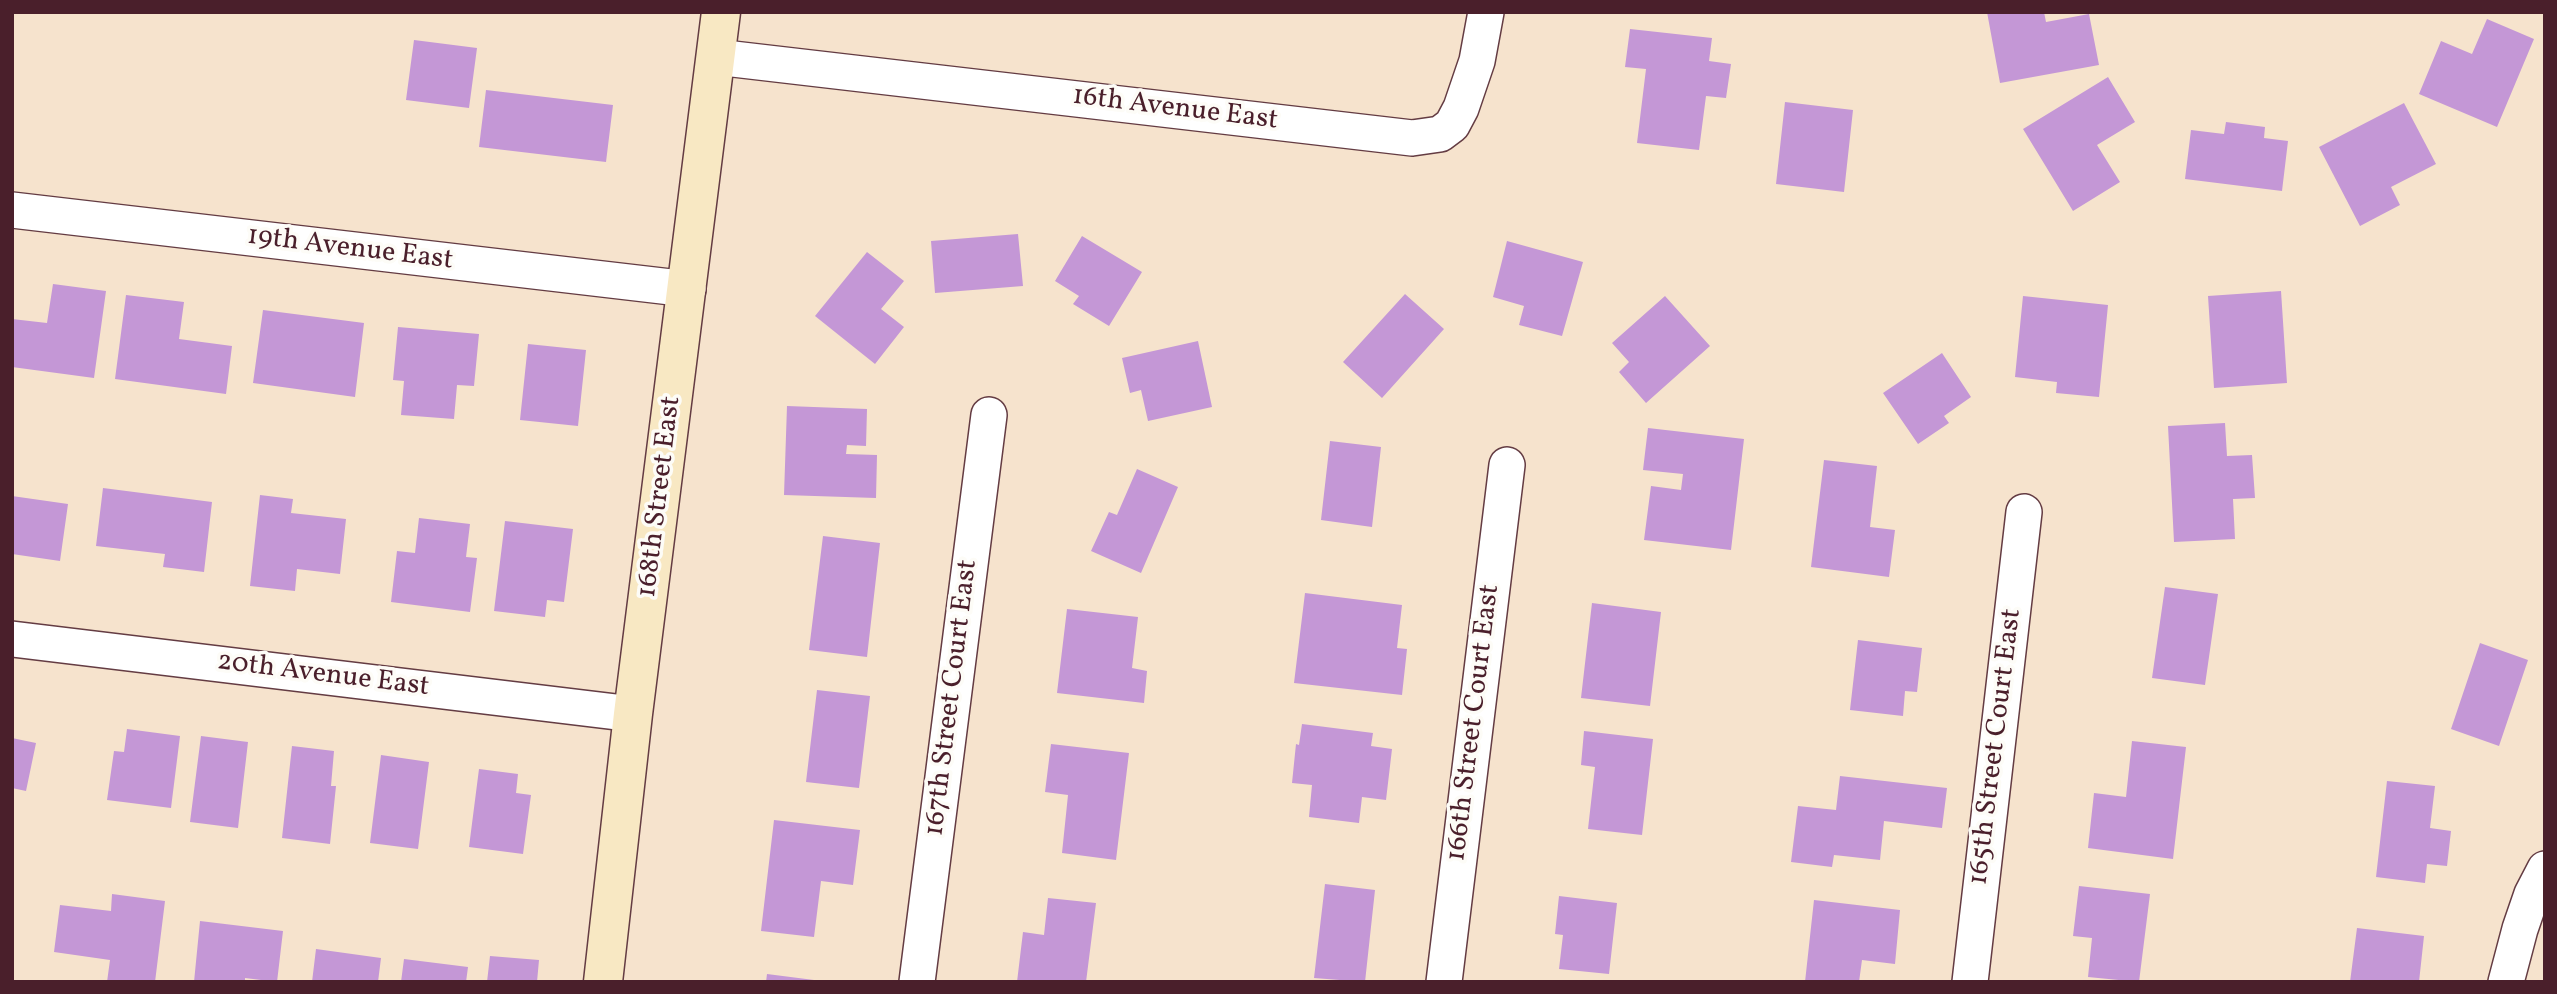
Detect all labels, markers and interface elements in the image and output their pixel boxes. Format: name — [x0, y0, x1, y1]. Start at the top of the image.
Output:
street label: 16th Avenue East — [1070, 81, 1280, 139]
street label: 19th Avenue East — [245, 221, 455, 279]
street label: 168th Street East — [632, 394, 690, 600]
street label: 167th Street Court East — [919, 558, 987, 838]
street label: 166th Street Court East — [1441, 582, 1509, 864]
street label: 165th Street Court East — [1963, 607, 2031, 887]
street label: 20th Avenue East — [215, 646, 431, 706]

